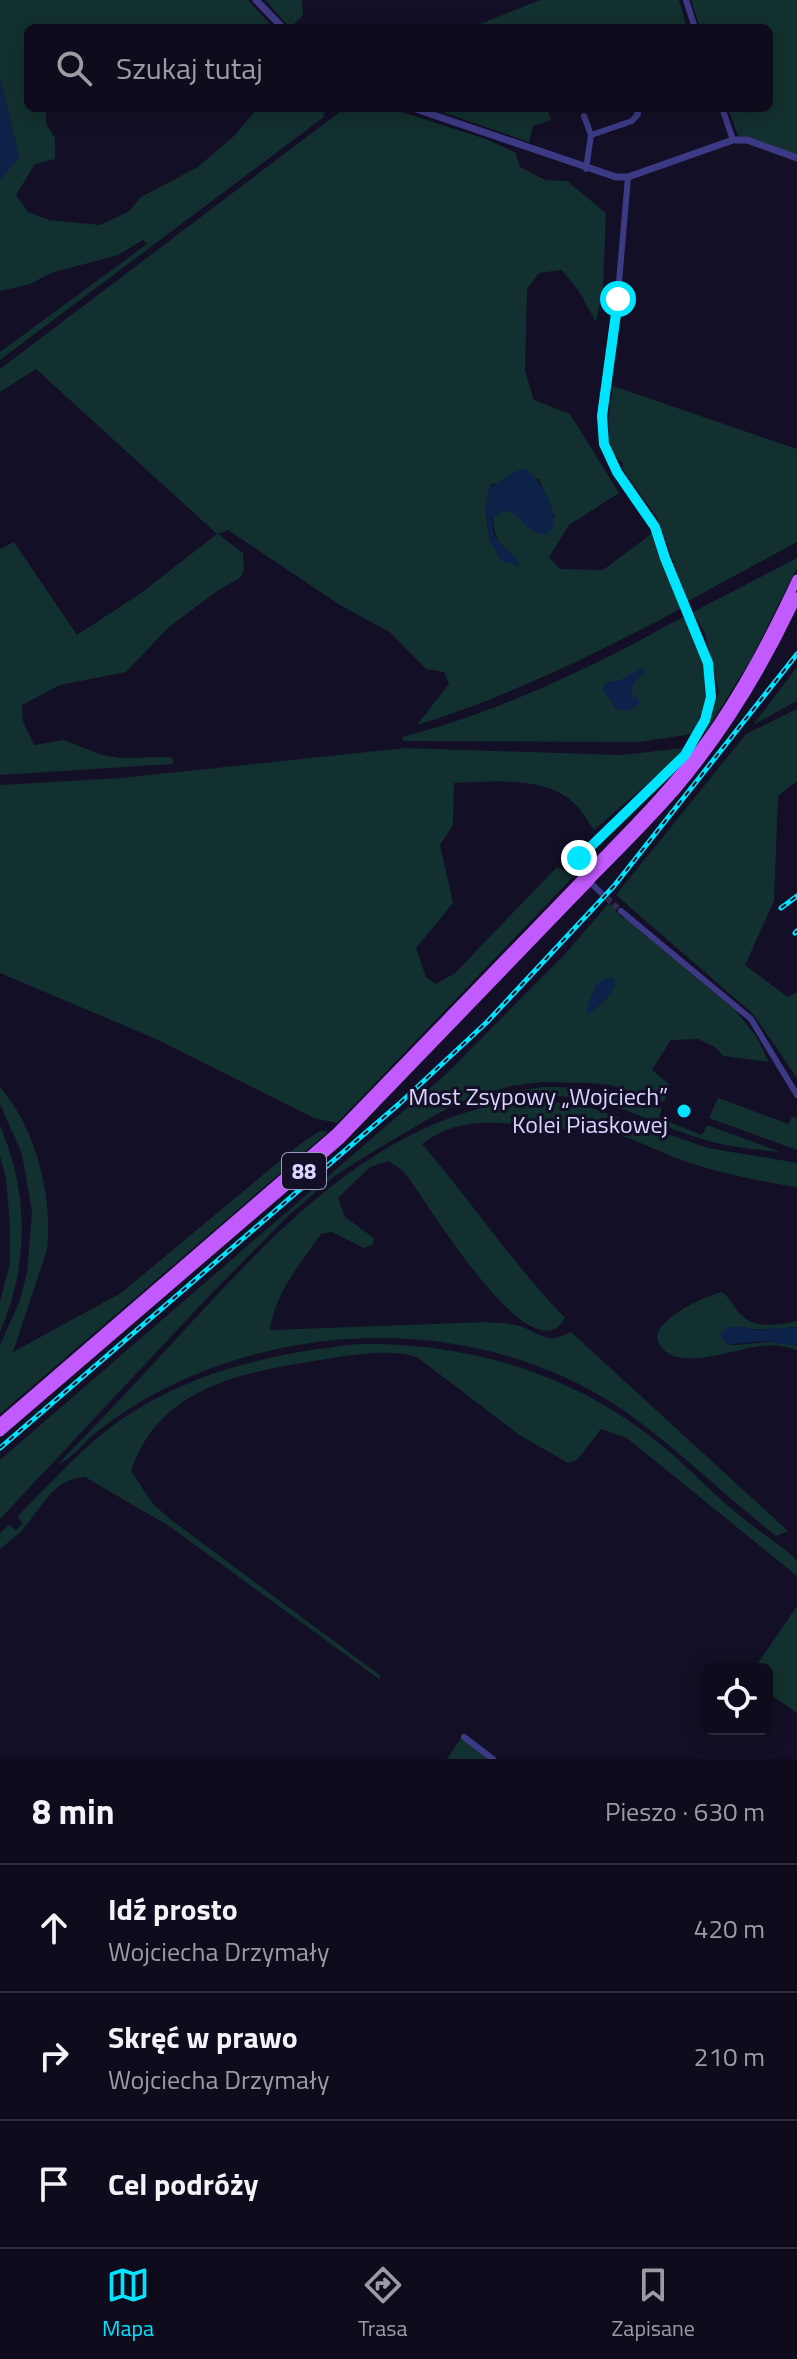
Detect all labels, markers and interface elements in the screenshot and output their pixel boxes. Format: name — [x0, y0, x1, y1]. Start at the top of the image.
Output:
search box — [24, 24, 773, 112]
text: Szukaj tutaj — [116, 45, 263, 91]
icon: search — [52, 46, 96, 90]
route start — [600, 281, 636, 317]
route end — [561, 840, 597, 876]
place label: Most Zsypowy „Wojciech” Kolei Piaskowej — [408, 1078, 668, 1142]
marker: Most Zsypowy „Wojciech” Kolei Piaskowej — [675, 1102, 693, 1120]
road number: 88 — [282, 1153, 326, 1189]
map controls — [701, 1663, 773, 1735]
button: locate — [701, 1663, 773, 1735]
text: 8 min — [32, 1785, 115, 1837]
text: Pieszo · 630 m — [605, 1792, 765, 1831]
text: Idź prosto — [108, 1886, 238, 1932]
icon: ahead — [32, 1906, 76, 1950]
text: 420 m — [694, 1909, 765, 1948]
text: Wojciecha Drzymały — [108, 1932, 330, 1971]
text: Skręć w prawo — [108, 2014, 298, 2060]
icon: right — [32, 2034, 76, 2078]
text: 210 m — [694, 2037, 765, 2076]
text: Wojciecha Drzymały — [108, 2060, 330, 2099]
text: Cel podróży — [108, 2161, 259, 2207]
icon: arrive — [32, 2162, 76, 2206]
tab: Mapa — [102, 2263, 154, 2345]
tab: Trasa — [358, 2263, 408, 2345]
tab: Zapisane — [612, 2263, 695, 2345]

